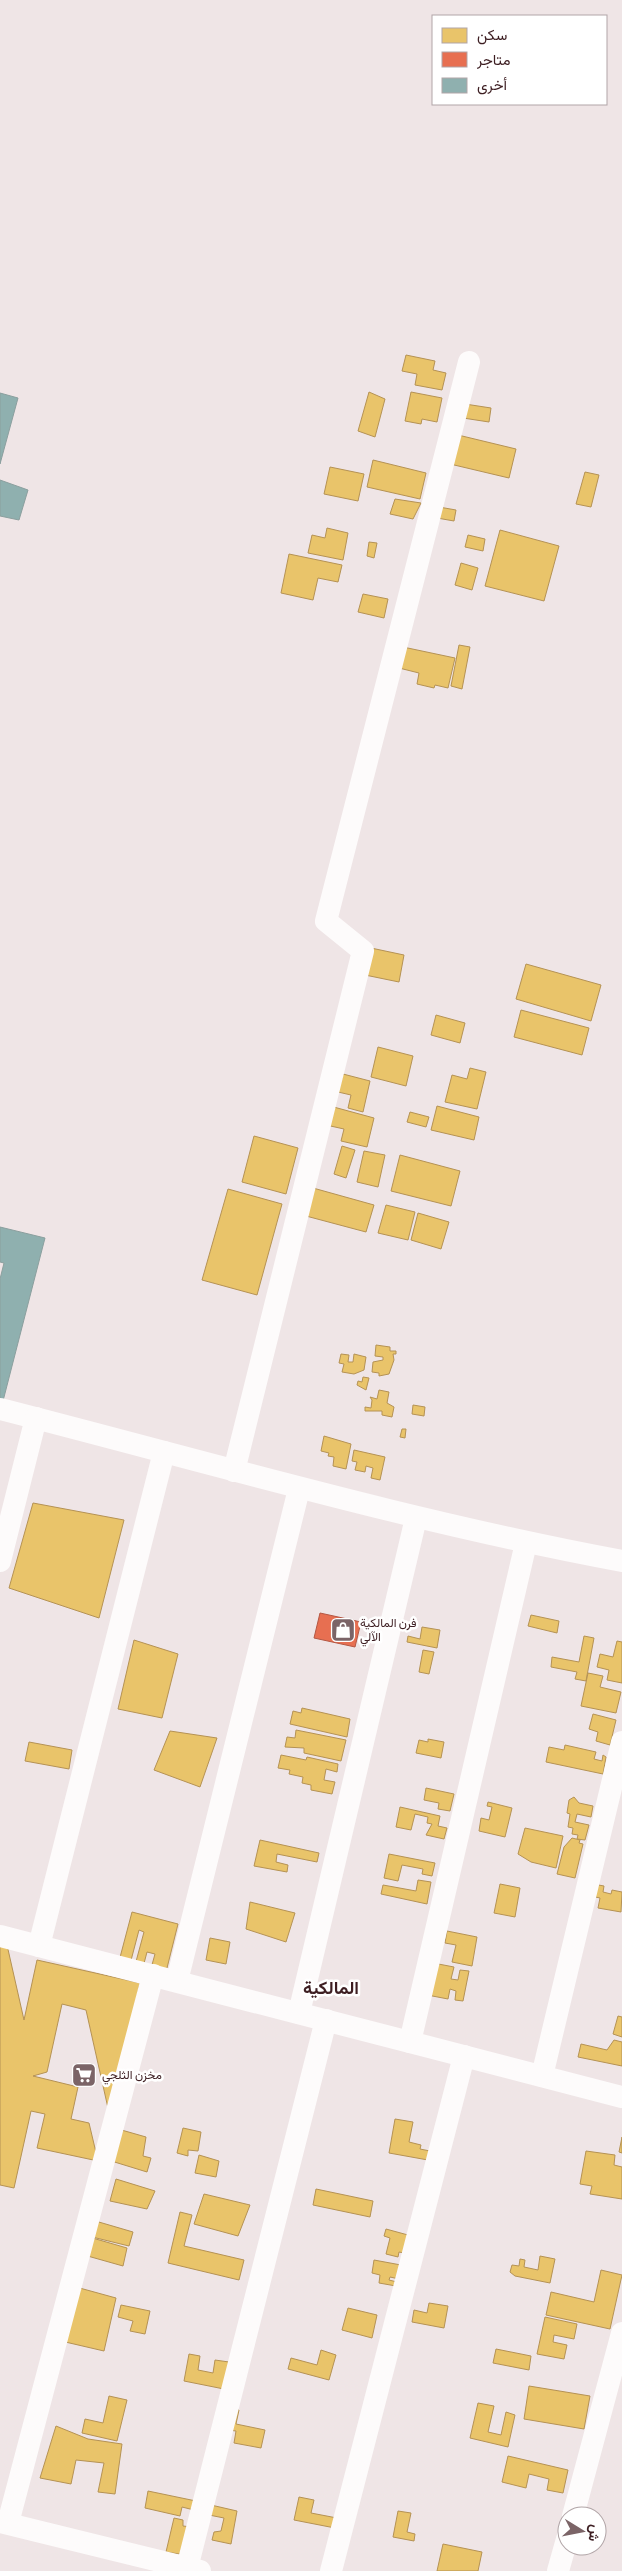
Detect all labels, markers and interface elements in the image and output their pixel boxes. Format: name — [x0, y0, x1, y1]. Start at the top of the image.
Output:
legend — [432, 15, 607, 105]
text: سكن — [477, 25, 507, 45]
text: متاجر — [476, 50, 511, 69]
text: أخرى — [477, 75, 507, 95]
place label: فرن المالكية الآلي — [360, 1615, 417, 1647]
shop icon: فرن المالكية الآلي — [330, 1617, 356, 1643]
district label: المالكية — [303, 1976, 359, 1999]
supermarket icon: مخزن الثلجي — [71, 2062, 97, 2088]
place label: مخزن الثلجي — [102, 2067, 162, 2085]
north arrow — [557, 2506, 607, 2556]
text: ش — [584, 2523, 605, 2543]

